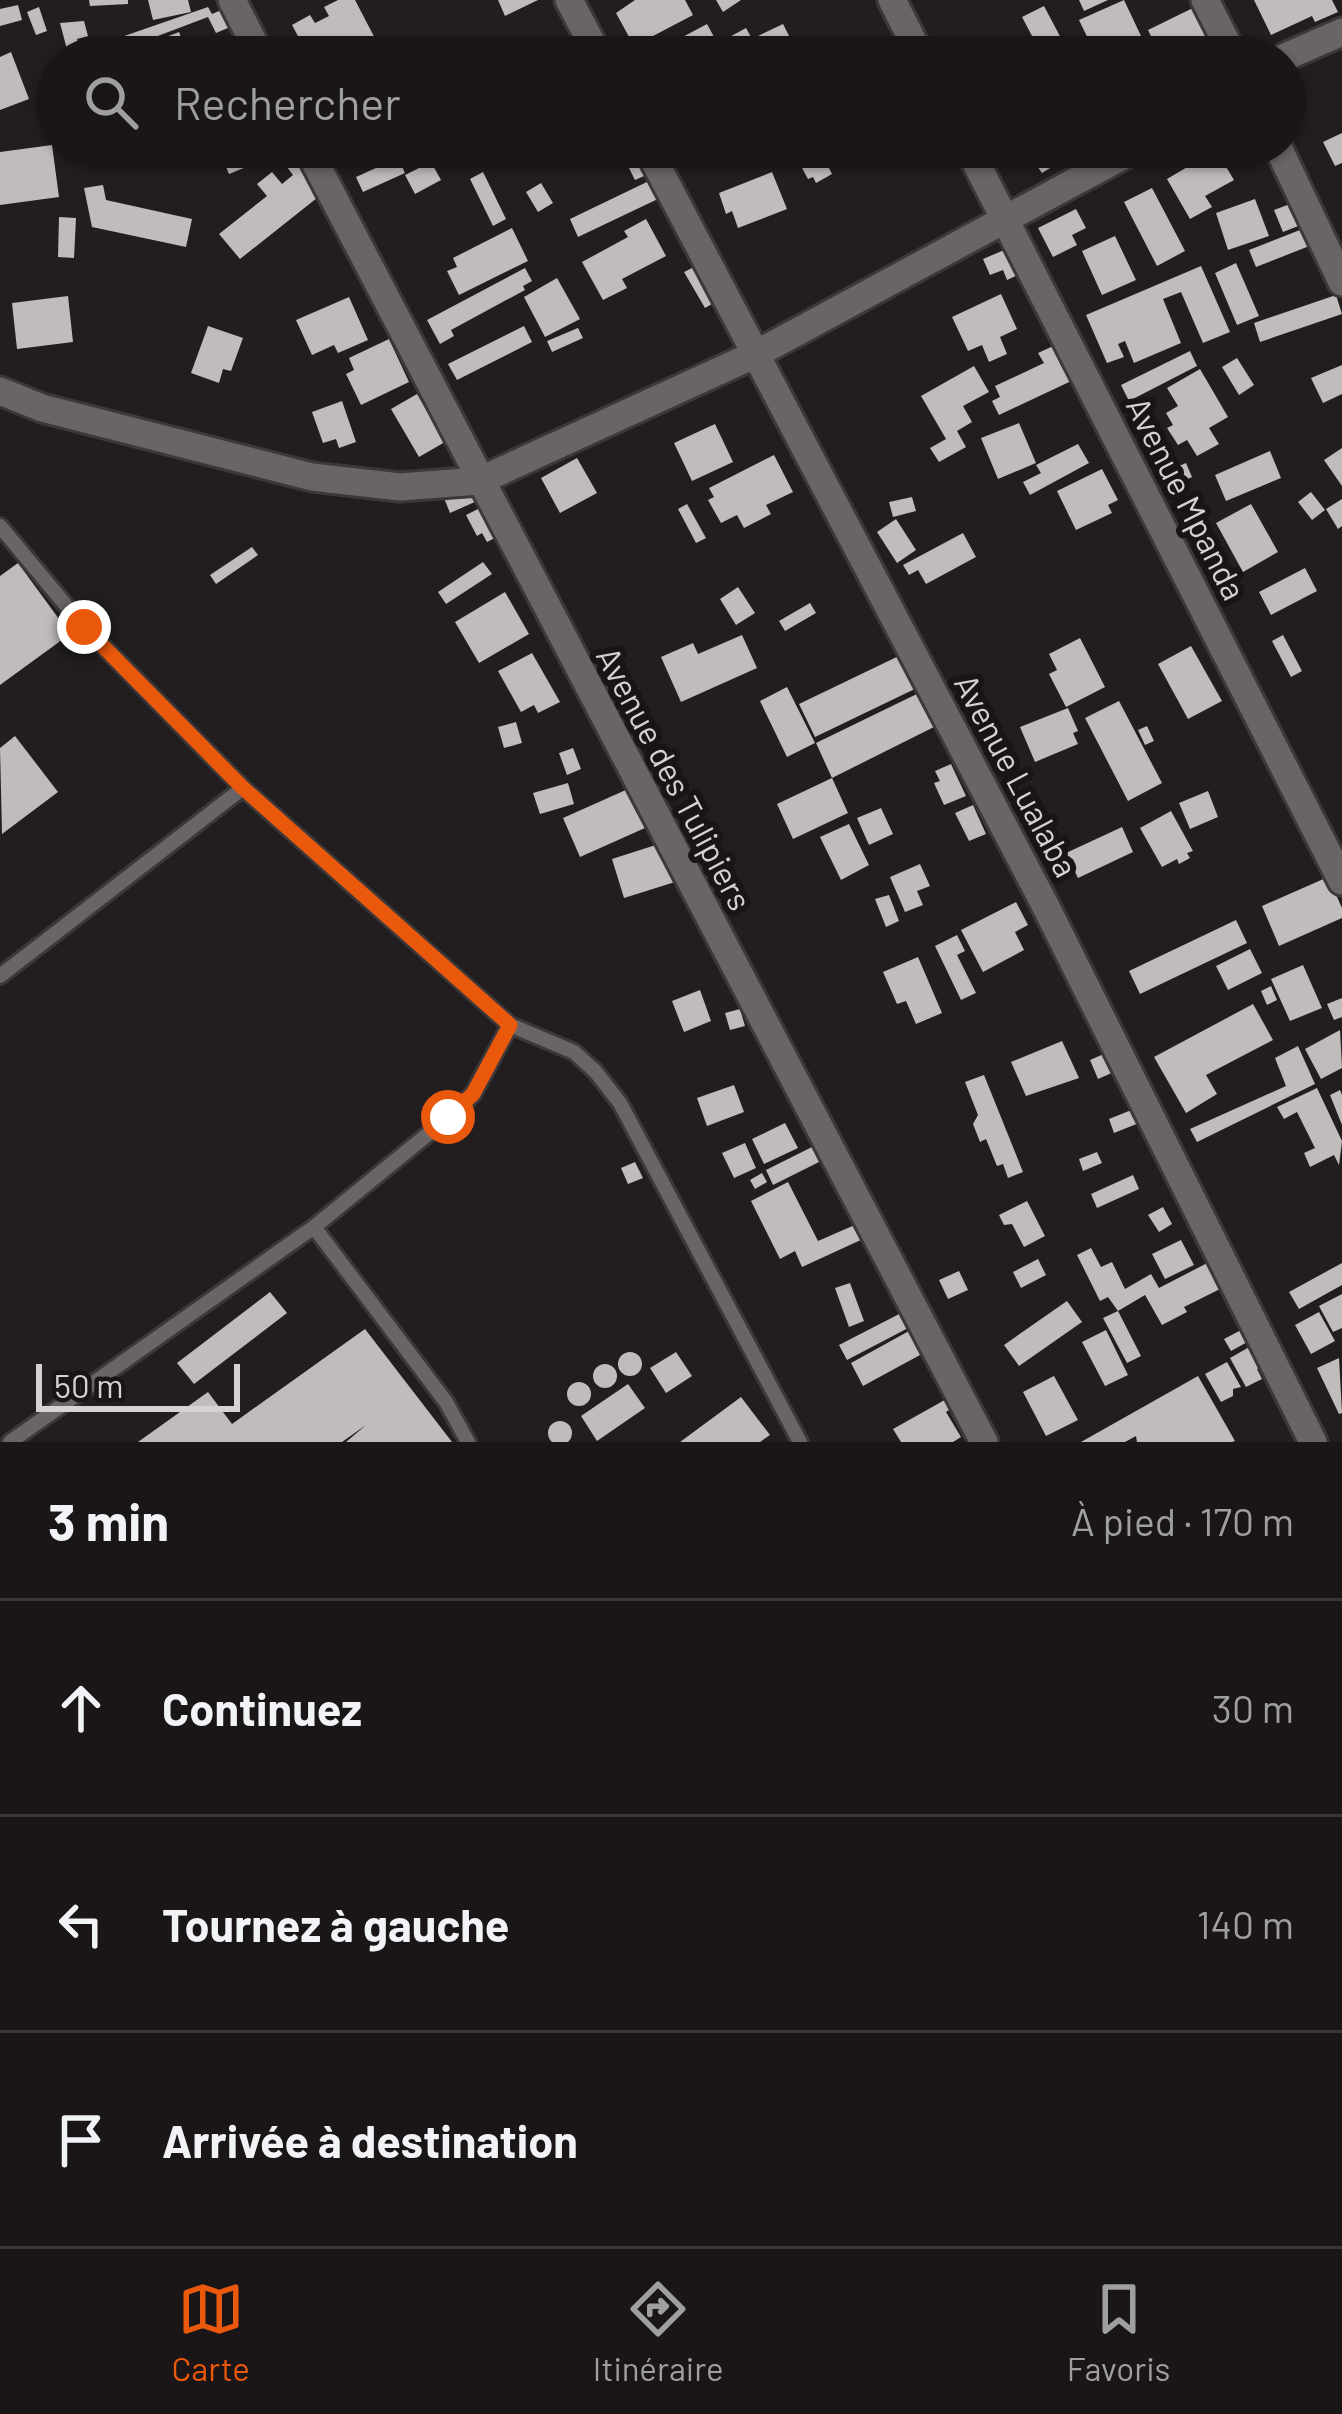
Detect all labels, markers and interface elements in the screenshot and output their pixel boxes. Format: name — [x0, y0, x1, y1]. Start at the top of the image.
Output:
search box — [36, 36, 1306, 168]
icon: search — [78, 69, 144, 135]
text: Rechercher — [174, 75, 401, 129]
street label: Avenue Mpanda — [1119, 390, 1255, 606]
route end — [57, 600, 111, 654]
street label: Avenue des Tulipiers — [589, 640, 761, 916]
street label: Avenue Lualaba — [947, 667, 1087, 883]
route start — [421, 1090, 475, 1144]
scale bar — [36, 1358, 240, 1411]
text: 50 m — [54, 1365, 124, 1405]
text: 3 min — [48, 1490, 169, 1551]
text: À pied · 170 m — [1071, 1497, 1294, 1544]
icon: ahead — [48, 1675, 114, 1741]
text: Continuez — [162, 1681, 362, 1735]
text: 30 m — [1212, 1684, 1294, 1731]
icon: left — [48, 1891, 114, 1957]
text: Tournez à gauche — [162, 1897, 509, 1951]
text: 140 m — [1197, 1900, 1294, 1947]
icon: arrive — [48, 2107, 114, 2173]
text: Arrivée à destination — [162, 2113, 578, 2167]
tab: Carte — [172, 2276, 250, 2388]
tab: Itinéraire — [593, 2276, 724, 2388]
tab: Favoris — [1067, 2276, 1170, 2388]

